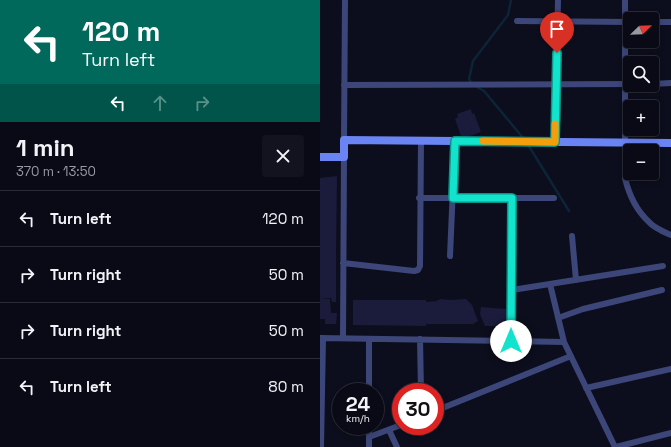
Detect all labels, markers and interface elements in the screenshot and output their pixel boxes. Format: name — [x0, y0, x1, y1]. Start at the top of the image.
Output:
pin — [540, 12, 574, 53]
north arrow — [623, 12, 659, 48]
map controls — [623, 12, 659, 180]
text: 120 m — [82, 13, 160, 49]
icon: left — [16, 16, 68, 68]
icon: arrive — [546, 18, 568, 40]
text: Turn left — [82, 48, 155, 71]
button: search — [623, 56, 659, 92]
icon: left — [107, 92, 129, 114]
icon: ahead — [149, 92, 171, 114]
icon: right — [191, 92, 213, 114]
button: + — [623, 100, 659, 136]
text: 1 min — [16, 132, 75, 163]
button: close — [262, 135, 304, 177]
button: − — [623, 144, 659, 180]
text: 370 m · 13:50 — [16, 163, 96, 180]
icon: left — [16, 208, 38, 230]
text: Turn left — [50, 209, 112, 228]
text: 120 m — [262, 209, 304, 228]
icon: right — [16, 264, 38, 286]
text: Turn right — [50, 265, 121, 284]
text: 50 m — [269, 265, 304, 284]
icon: right — [16, 320, 38, 342]
position arrow — [490, 320, 532, 362]
text: Turn right — [50, 321, 121, 340]
text: 50 m — [269, 321, 304, 340]
icon: left — [16, 376, 38, 398]
text: Turn left — [50, 377, 112, 396]
text: 80 m — [268, 377, 304, 396]
speed limit sign: 30 — [392, 383, 444, 435]
text: 24 — [346, 391, 370, 417]
text: km/h — [346, 412, 370, 425]

